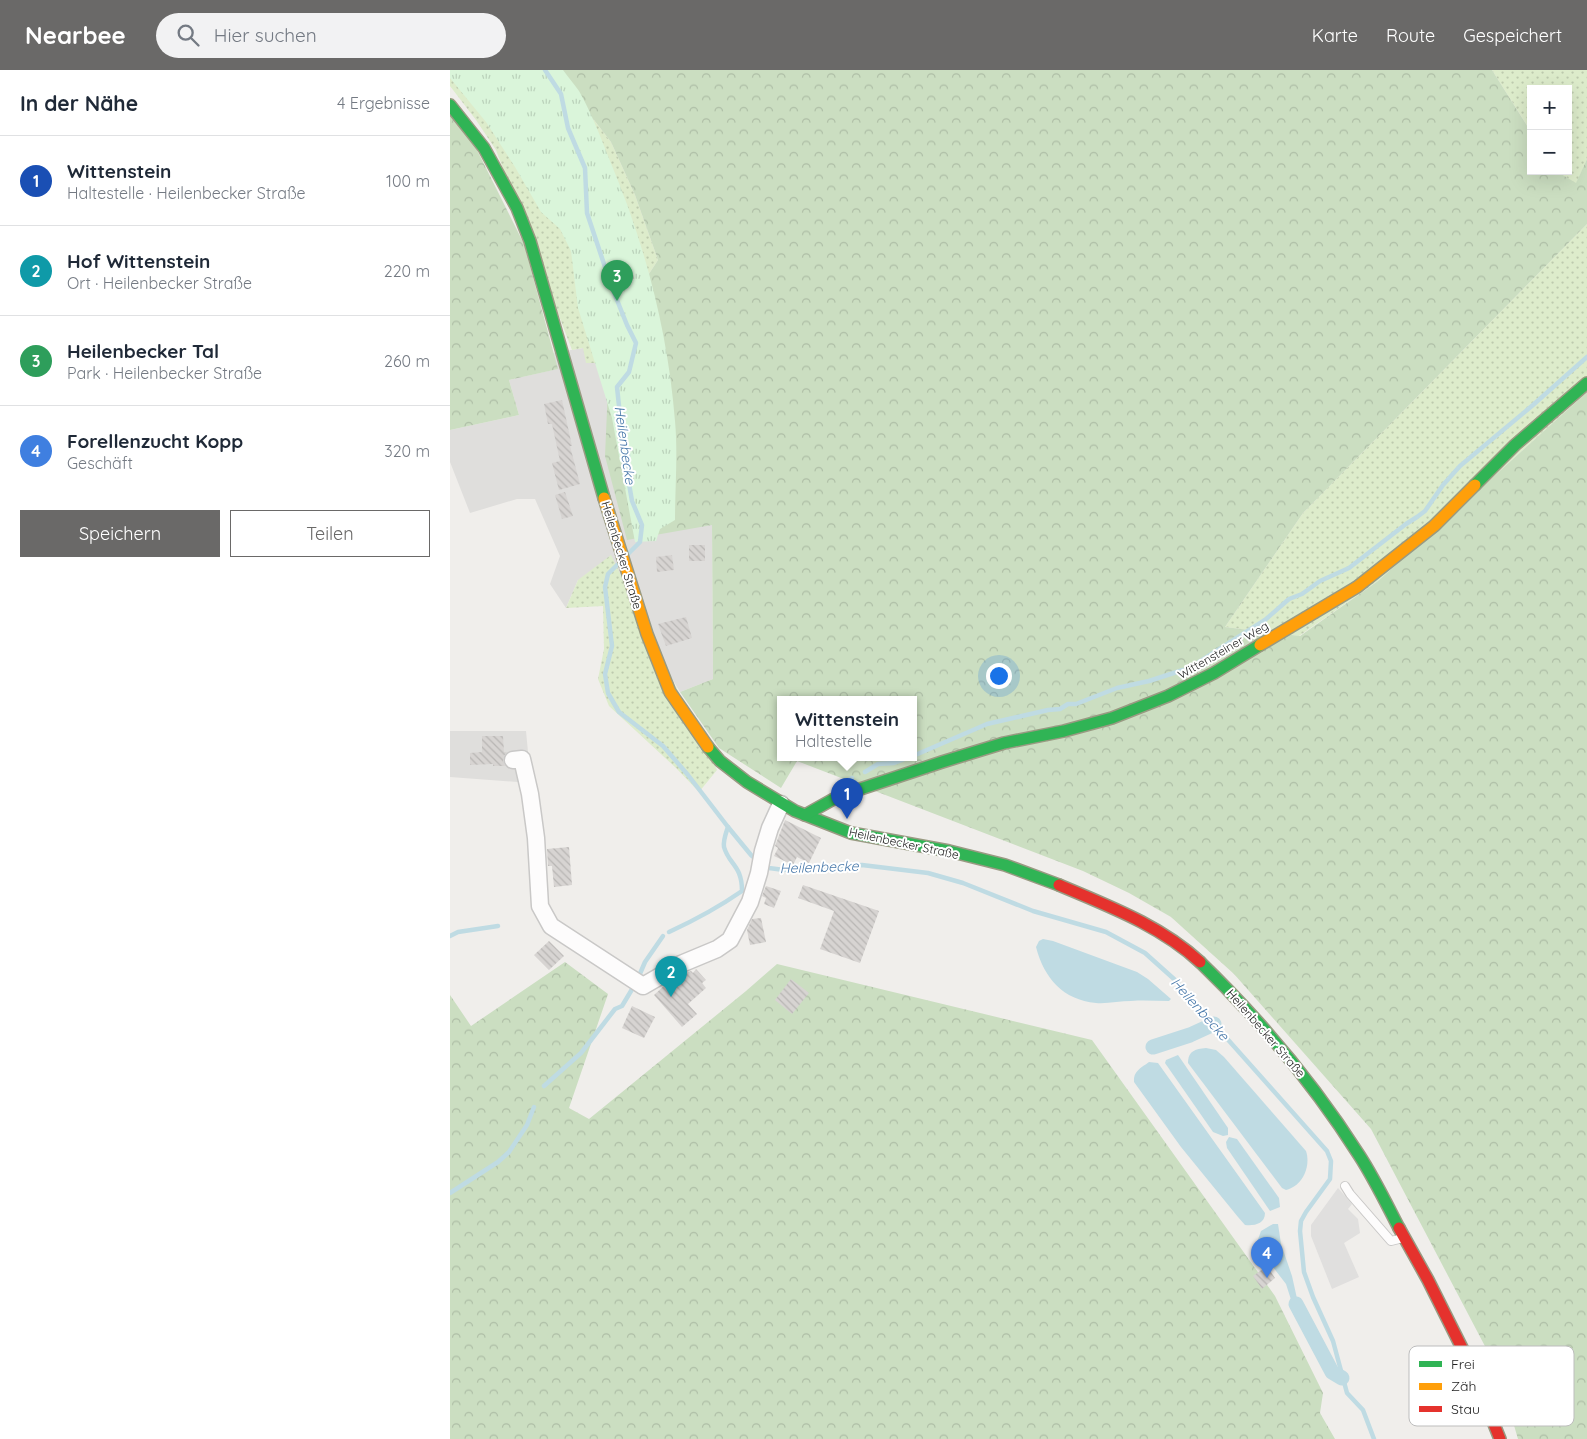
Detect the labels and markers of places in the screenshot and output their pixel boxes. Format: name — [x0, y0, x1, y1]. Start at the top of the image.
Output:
pin: 3 — [601, 260, 633, 301]
pin: 1 — [831, 778, 863, 819]
pin: 2 — [655, 956, 687, 997]
pin: 4 — [1251, 1237, 1283, 1278]

